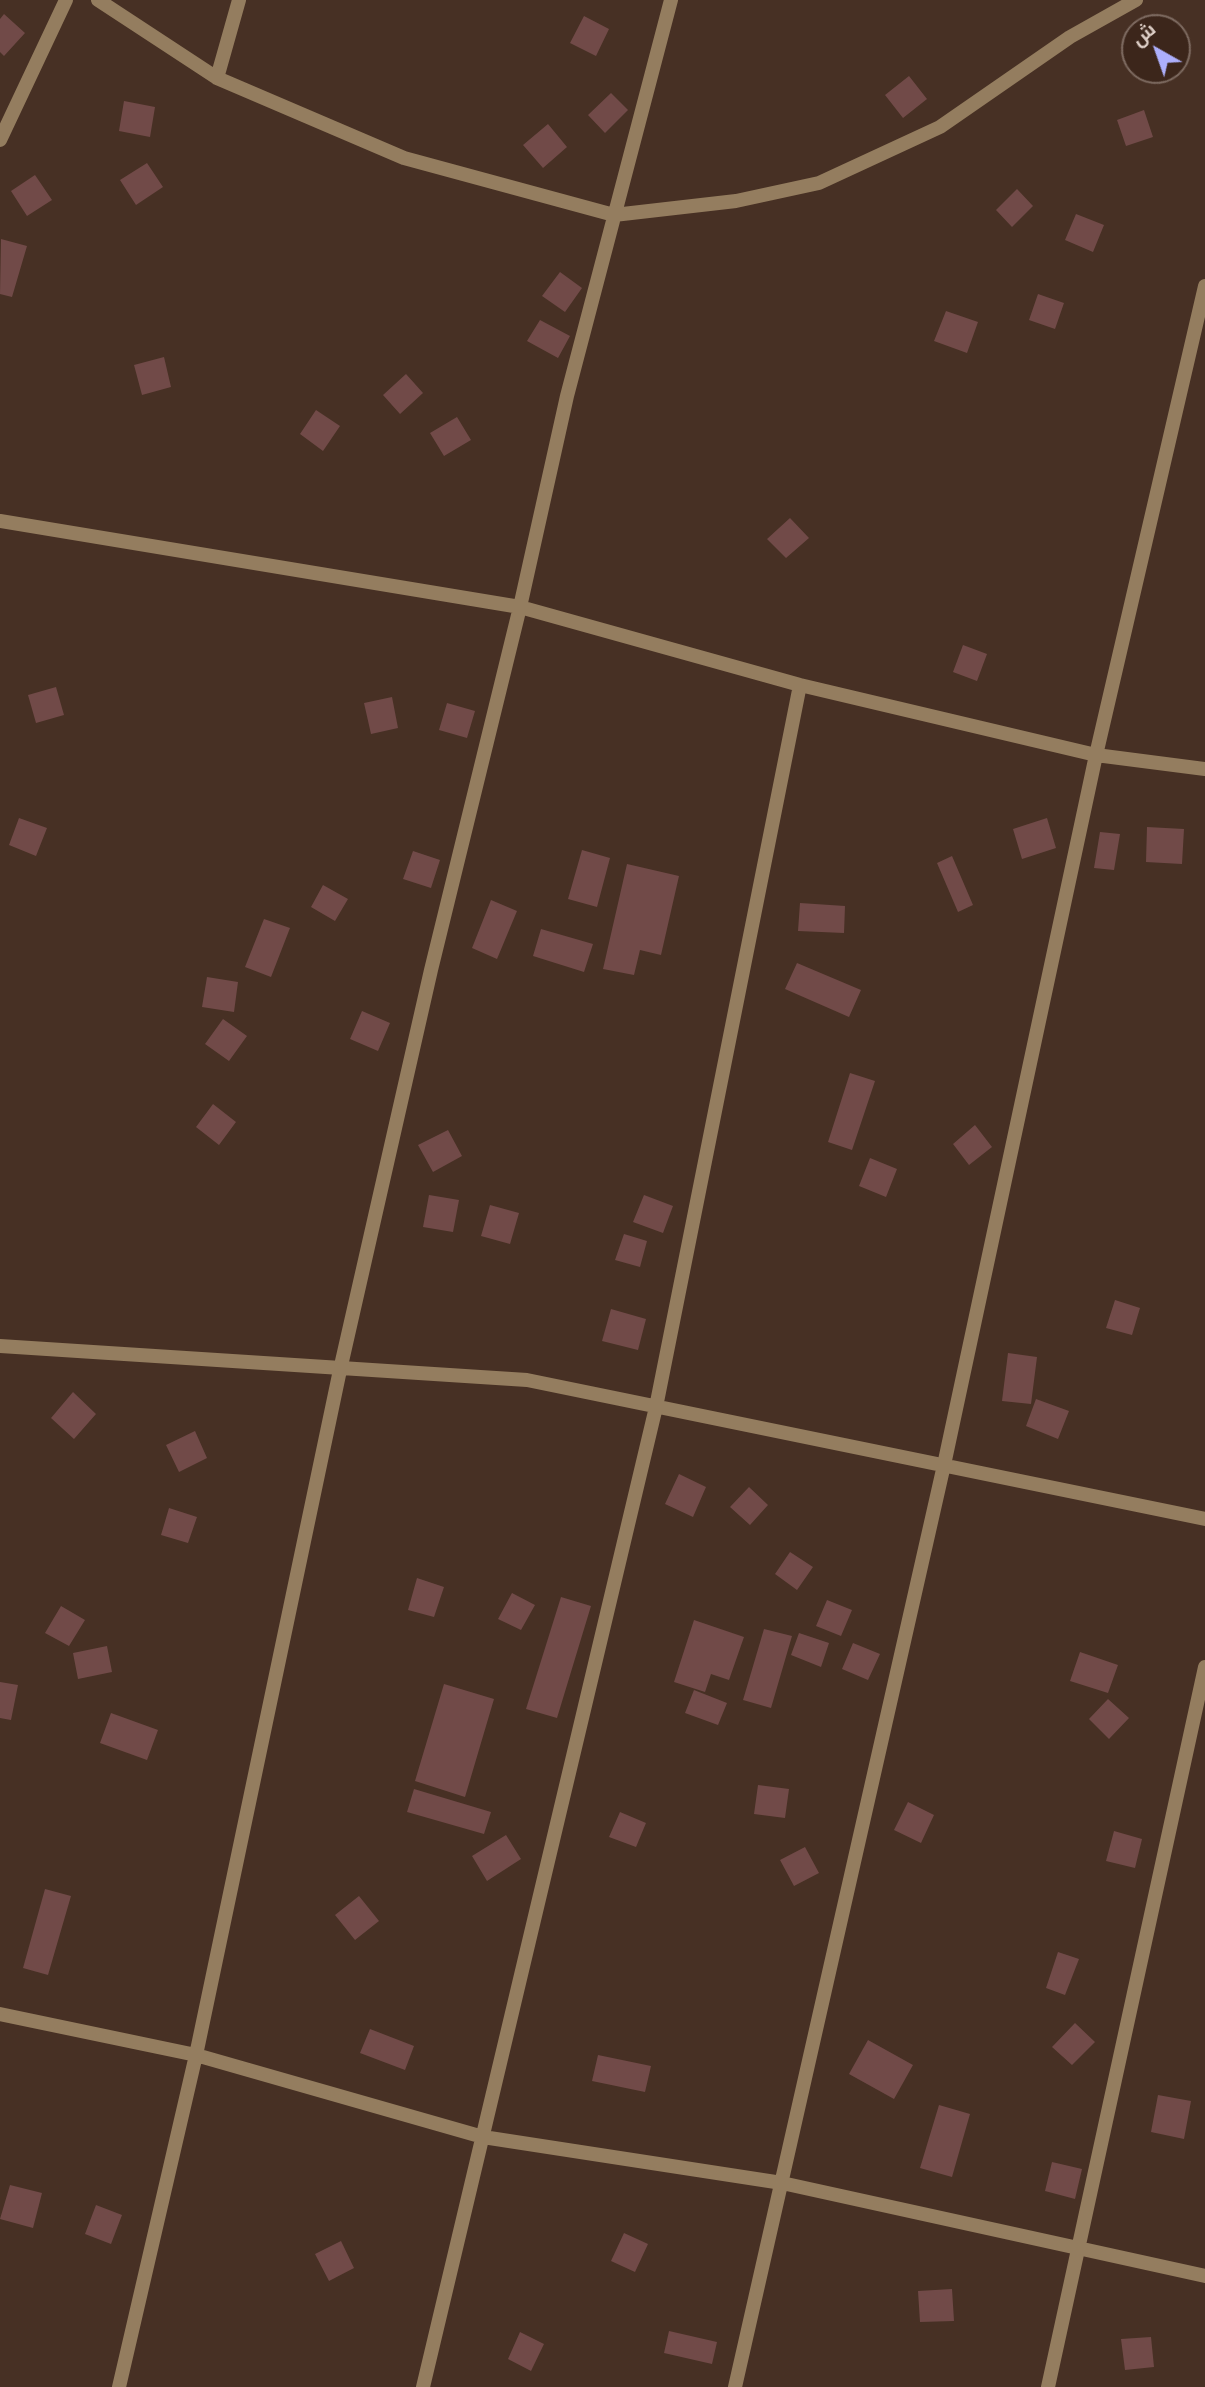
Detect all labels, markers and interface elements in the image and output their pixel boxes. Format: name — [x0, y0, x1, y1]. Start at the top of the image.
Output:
north arrow — [1121, 14, 1191, 84]
text: ش — [1125, 16, 1161, 52]

